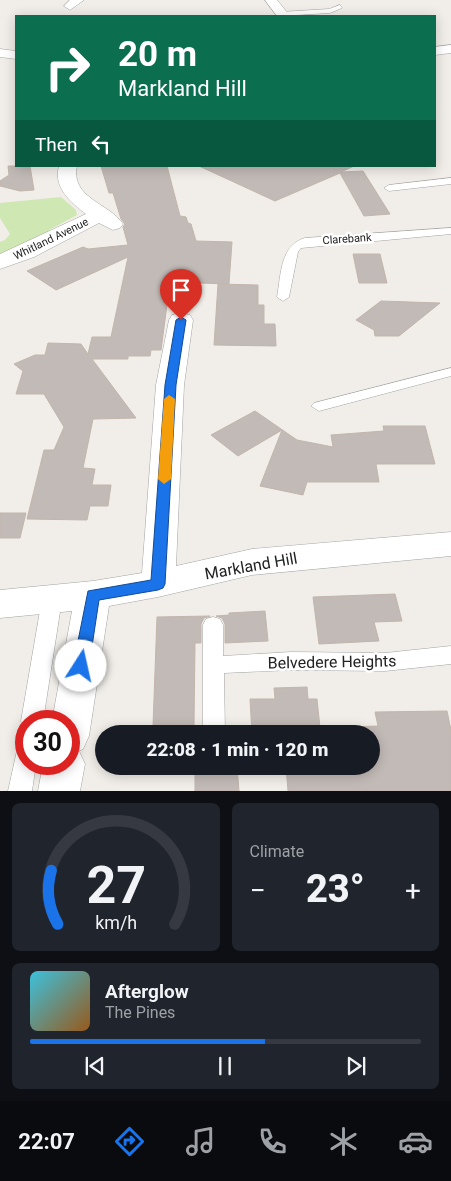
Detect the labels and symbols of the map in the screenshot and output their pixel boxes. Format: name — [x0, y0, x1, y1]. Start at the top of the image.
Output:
street label: Whitland Avenue — [11, 215, 91, 263]
street label: Clarebank — [322, 231, 372, 247]
pin — [160, 269, 202, 320]
street label: Markland Hill — [203, 549, 299, 583]
position arrow — [54, 639, 106, 691]
street label: Belvedere Heights — [267, 651, 397, 673]
speed limit sign: 30 — [15, 710, 80, 775]

